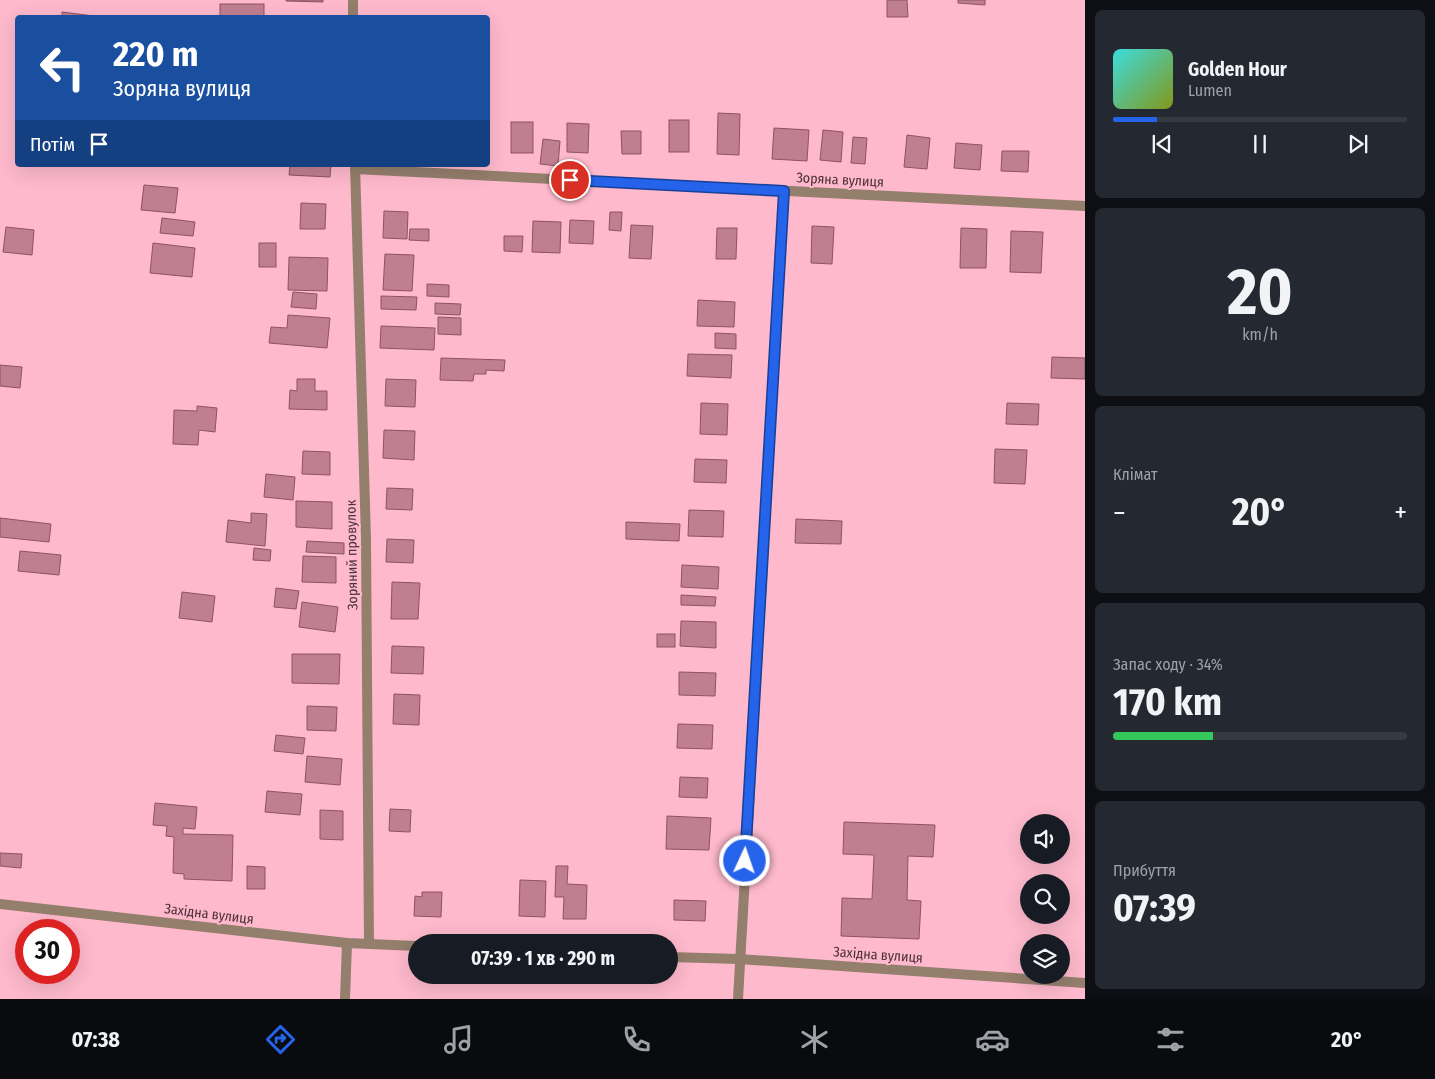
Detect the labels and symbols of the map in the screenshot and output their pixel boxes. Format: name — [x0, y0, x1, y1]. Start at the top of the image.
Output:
pin — [549, 159, 591, 201]
street label: Зоряна вулиця — [796, 169, 884, 191]
street label: Зоряний провулок — [343, 499, 361, 610]
position arrow — [718, 834, 770, 886]
street label: Західна вулиця — [163, 900, 255, 928]
speed limit sign: 30 — [15, 919, 80, 984]
street label: Західна вулиця — [833, 943, 923, 967]

